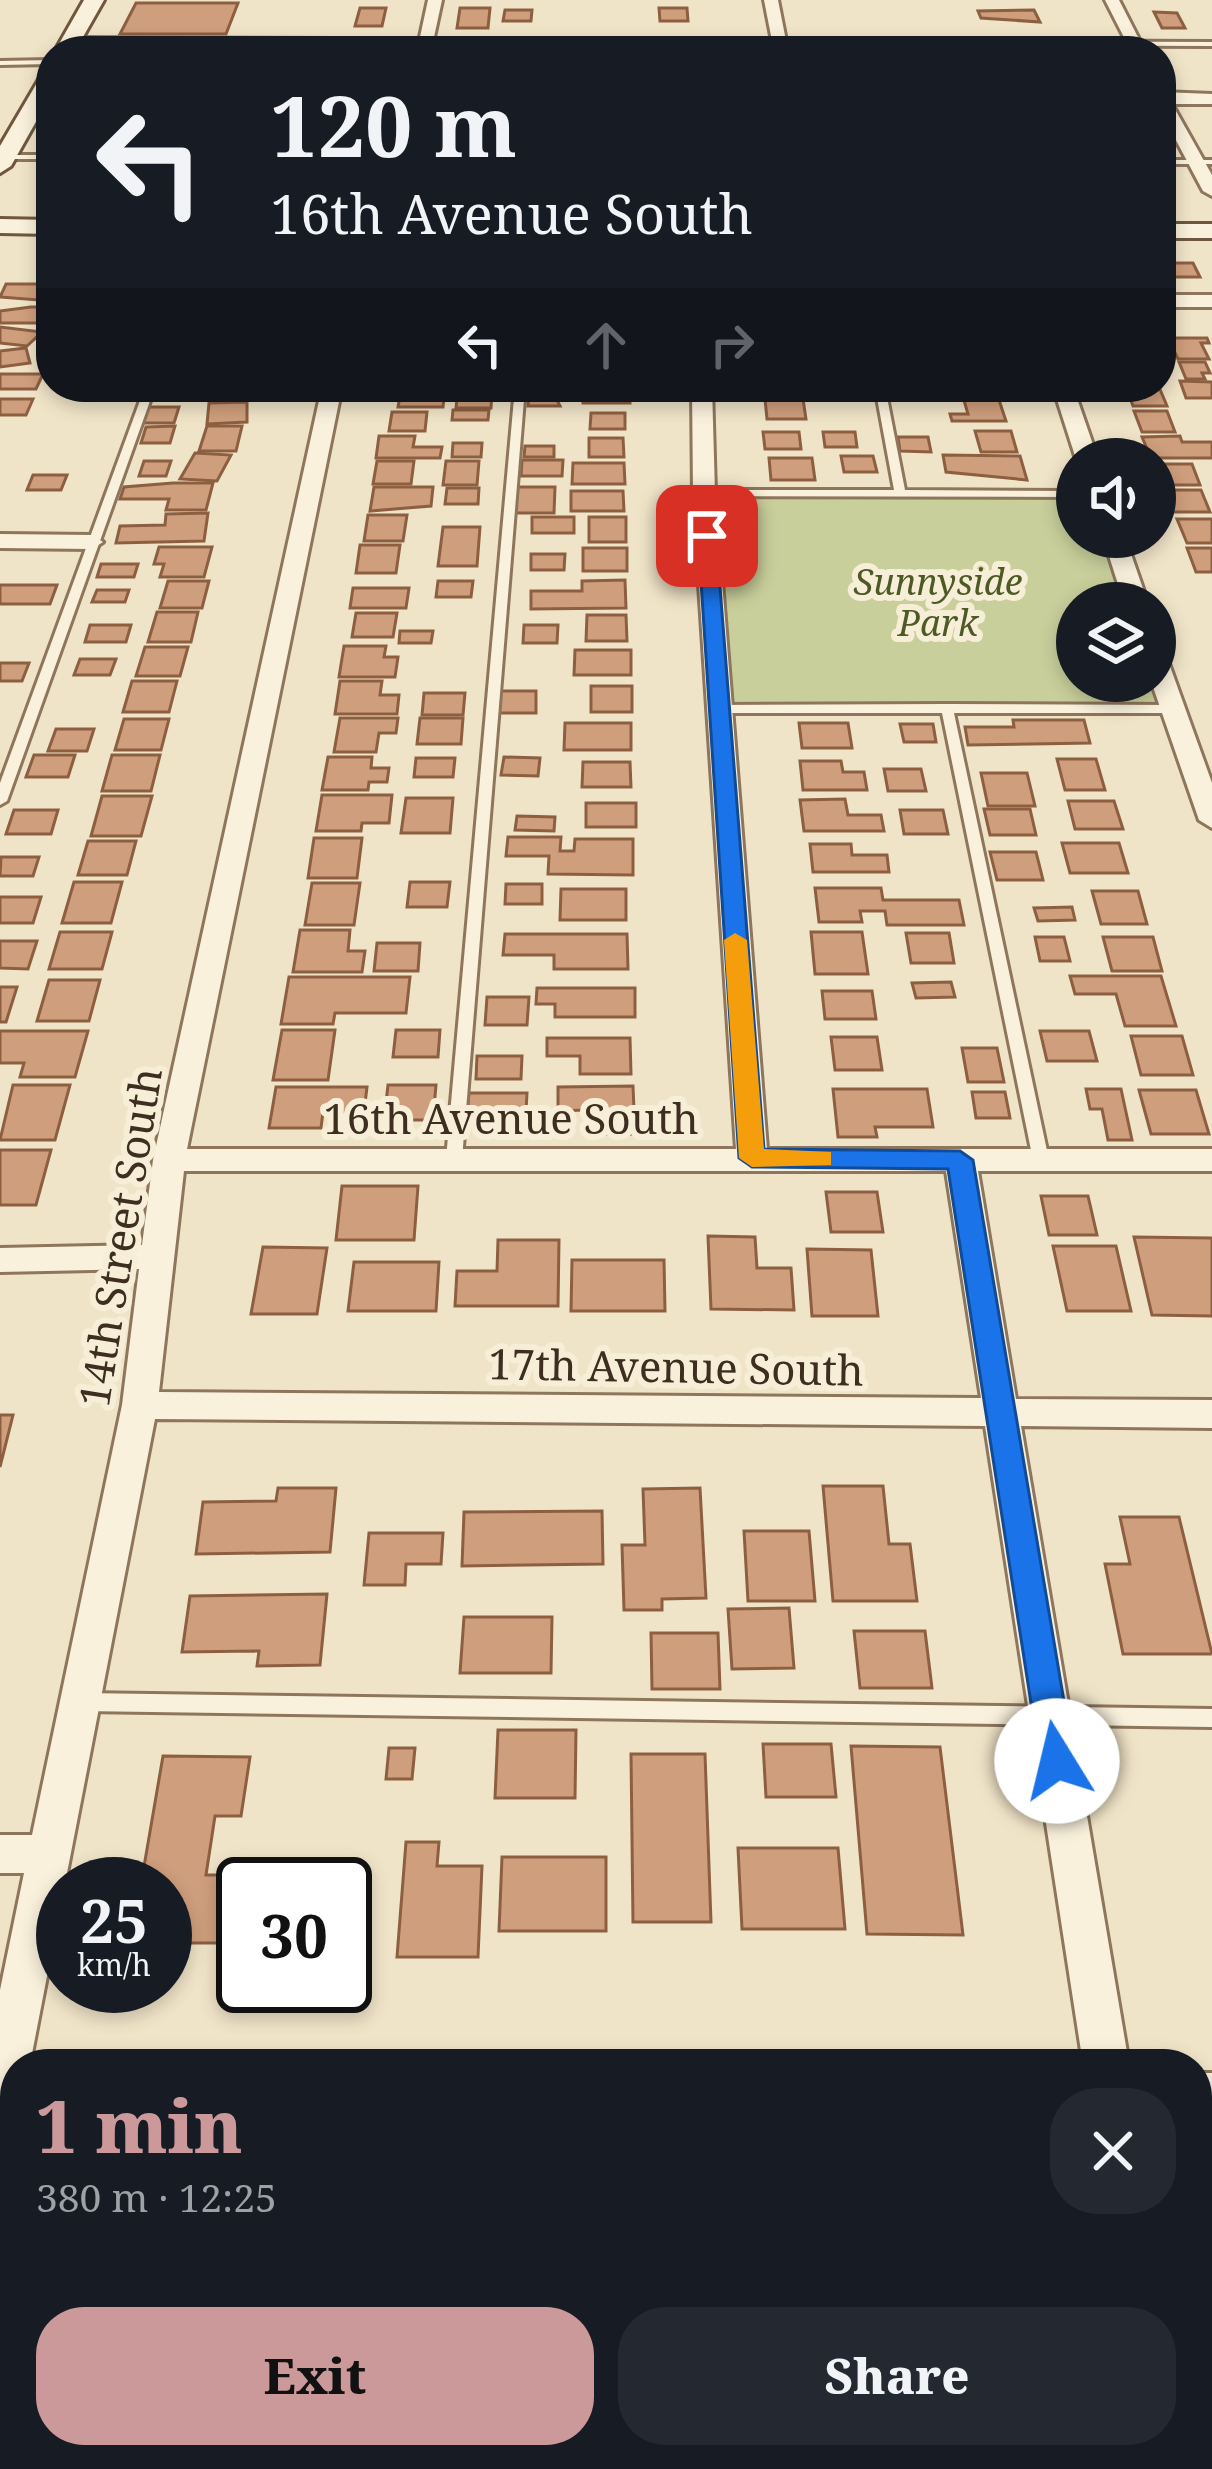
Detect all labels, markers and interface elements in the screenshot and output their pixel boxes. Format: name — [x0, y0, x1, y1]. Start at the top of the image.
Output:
text: 120 m — [270, 67, 517, 182]
icon: left — [72, 84, 228, 240]
text: 16th Avenue South — [270, 176, 753, 250]
icon: left — [447, 312, 513, 378]
icon: ahead — [573, 312, 639, 378]
icon: right — [699, 312, 765, 378]
map controls — [1056, 438, 1176, 702]
button: sound — [1056, 438, 1176, 558]
pin — [656, 485, 758, 587]
icon: arrive — [674, 503, 740, 569]
park label: Sunnyside Park — [854, 557, 1023, 647]
button: layers — [1056, 582, 1176, 702]
street label: 14th Street South — [64, 1063, 174, 1411]
street label: 16th Avenue South — [323, 1089, 699, 1146]
street label: 17th Avenue South — [488, 1334, 864, 1398]
position arrow — [994, 1698, 1120, 1824]
speed limit sign: 30 — [216, 1857, 372, 2013]
text: 25 — [80, 1879, 148, 1961]
text: km/h — [77, 1944, 151, 1985]
text: 1 min — [36, 2076, 243, 2174]
button: close — [1050, 2088, 1176, 2214]
text: 380 m · 12:25 — [36, 2170, 277, 2223]
button: Exit — [36, 2307, 594, 2445]
button: Share — [618, 2307, 1176, 2445]

